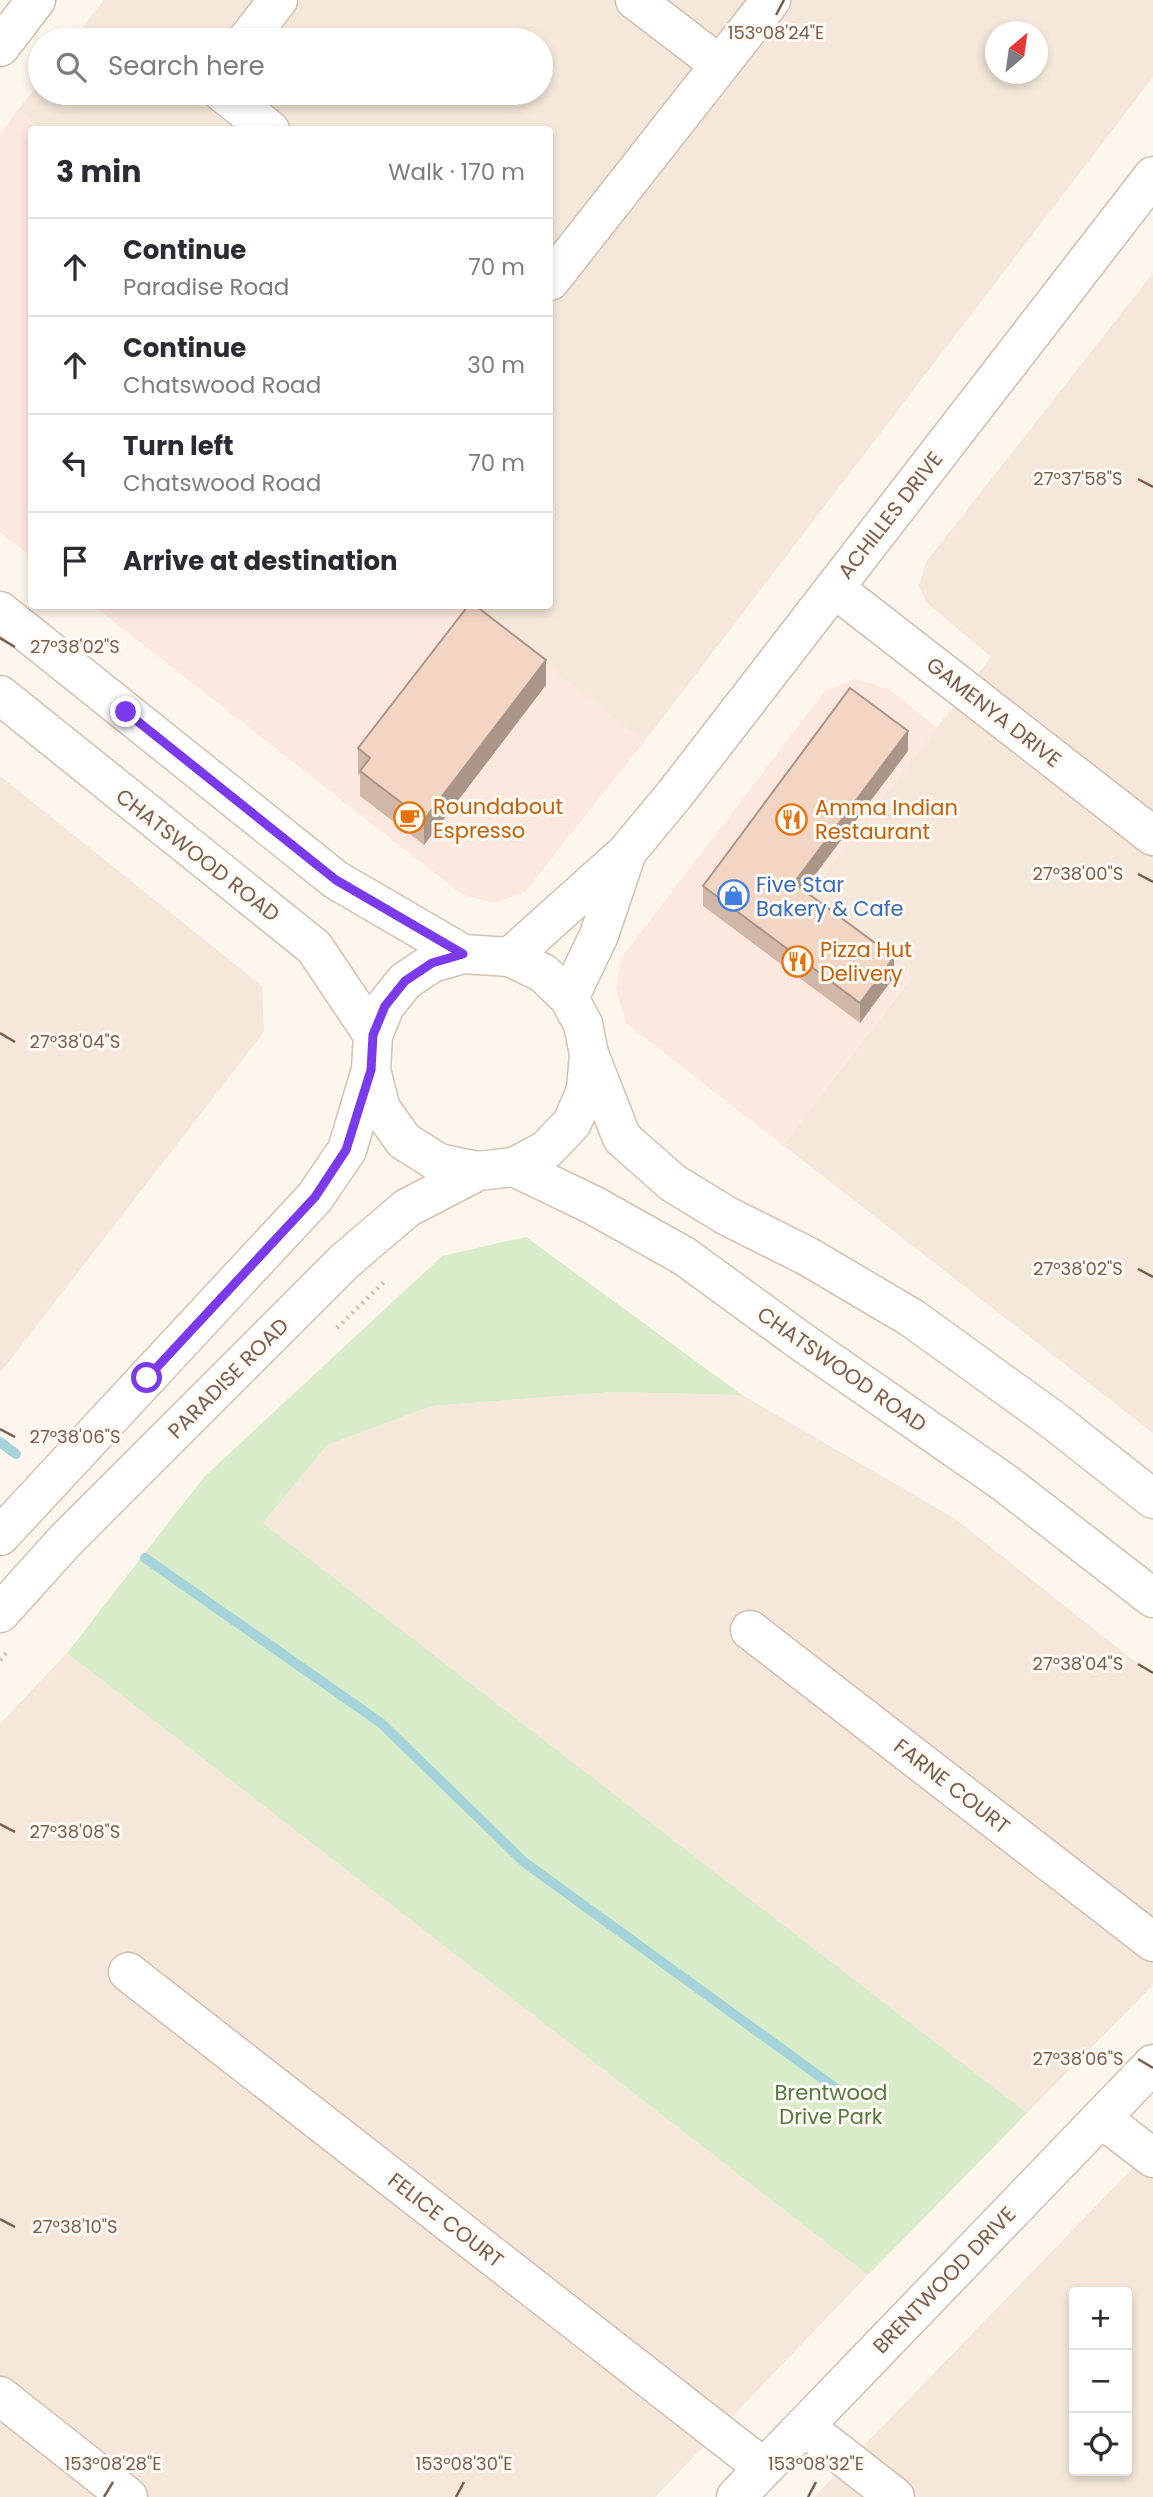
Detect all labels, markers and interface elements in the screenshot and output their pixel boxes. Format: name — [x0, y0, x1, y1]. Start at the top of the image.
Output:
text: 153°08'24"E — [728, 20, 824, 45]
north arrow — [985, 21, 1048, 84]
search box — [28, 28, 553, 105]
icon: search — [52, 48, 90, 86]
text: Search here — [108, 48, 265, 84]
text: 3 min — [56, 150, 141, 193]
text: Walk · 170 m — [388, 156, 525, 188]
text: Continue — [123, 232, 246, 268]
icon: ahead — [56, 248, 94, 286]
text: 70 m — [468, 251, 525, 283]
text: Paradise Road — [123, 271, 289, 303]
text: Continue — [123, 330, 246, 366]
icon: ahead — [56, 346, 94, 384]
text: 30 m — [467, 349, 525, 381]
text: Chatswood Road — [123, 369, 321, 401]
text: Turn left — [123, 428, 234, 464]
icon: left — [56, 444, 94, 482]
street label: ACHILLES DRIVE — [831, 445, 949, 585]
text: 70 m — [468, 447, 525, 479]
text: 27°37'58"S — [1033, 466, 1123, 491]
text: Chatswood Road — [123, 467, 321, 499]
icon: arrive — [56, 542, 94, 580]
text: Arrive at destination — [123, 543, 398, 579]
text: 27°38'02"S — [30, 634, 120, 659]
street label: GAMENYA DRIVE — [920, 650, 1068, 774]
route end — [110, 696, 141, 727]
street label: CHATSWOOD ROAD — [110, 782, 286, 928]
place label: Roundabout Espresso — [433, 792, 563, 845]
place label: Amma Indian Restaurant — [815, 793, 958, 846]
cafe icon: Roundabout Espresso — [393, 801, 427, 835]
restaurant icon: Amma Indian Restaurant — [775, 802, 809, 836]
text: 27°38'00"S — [1033, 861, 1123, 886]
place label: Five Star Bakery & Cafe — [756, 870, 904, 923]
shop icon: Five Star Bakery & Cafe — [716, 879, 750, 913]
place label: Pizza Hut Delivery — [820, 935, 912, 988]
restaurant icon: Pizza Hut Delivery — [780, 944, 814, 978]
text: 27°38'04"S — [30, 1029, 120, 1054]
text: 27°38'02"S — [1033, 1256, 1123, 1281]
street label: CHATSWOOD ROAD — [751, 1300, 933, 1438]
street label: PARADISE ROAD — [161, 1311, 295, 1445]
route start — [131, 1362, 162, 1393]
text: 27°38'06"S — [30, 1424, 120, 1449]
text: 27°38'04"S — [1033, 1651, 1123, 1676]
street label: FARNE COURT — [888, 1732, 1016, 1840]
text: 27°38'08"S — [30, 1819, 120, 1844]
text: 27°38'06"S — [1033, 2046, 1123, 2071]
park label: Brentwood Drive Park — [774, 2078, 888, 2131]
street label: FELICE COURT — [382, 2166, 510, 2274]
street label: BRENTWOOD DRIVE — [866, 2200, 1022, 2360]
text: 27°38'10"S — [32, 2214, 118, 2239]
map controls — [1069, 2287, 1132, 2476]
button: + — [1069, 2287, 1132, 2350]
button: − — [1069, 2350, 1132, 2413]
button: locate — [1069, 2413, 1132, 2476]
text: 153°08'28"E — [65, 2451, 161, 2476]
text: 153°08'30"E — [416, 2451, 512, 2476]
text: 153°08'32"E — [768, 2451, 864, 2476]

